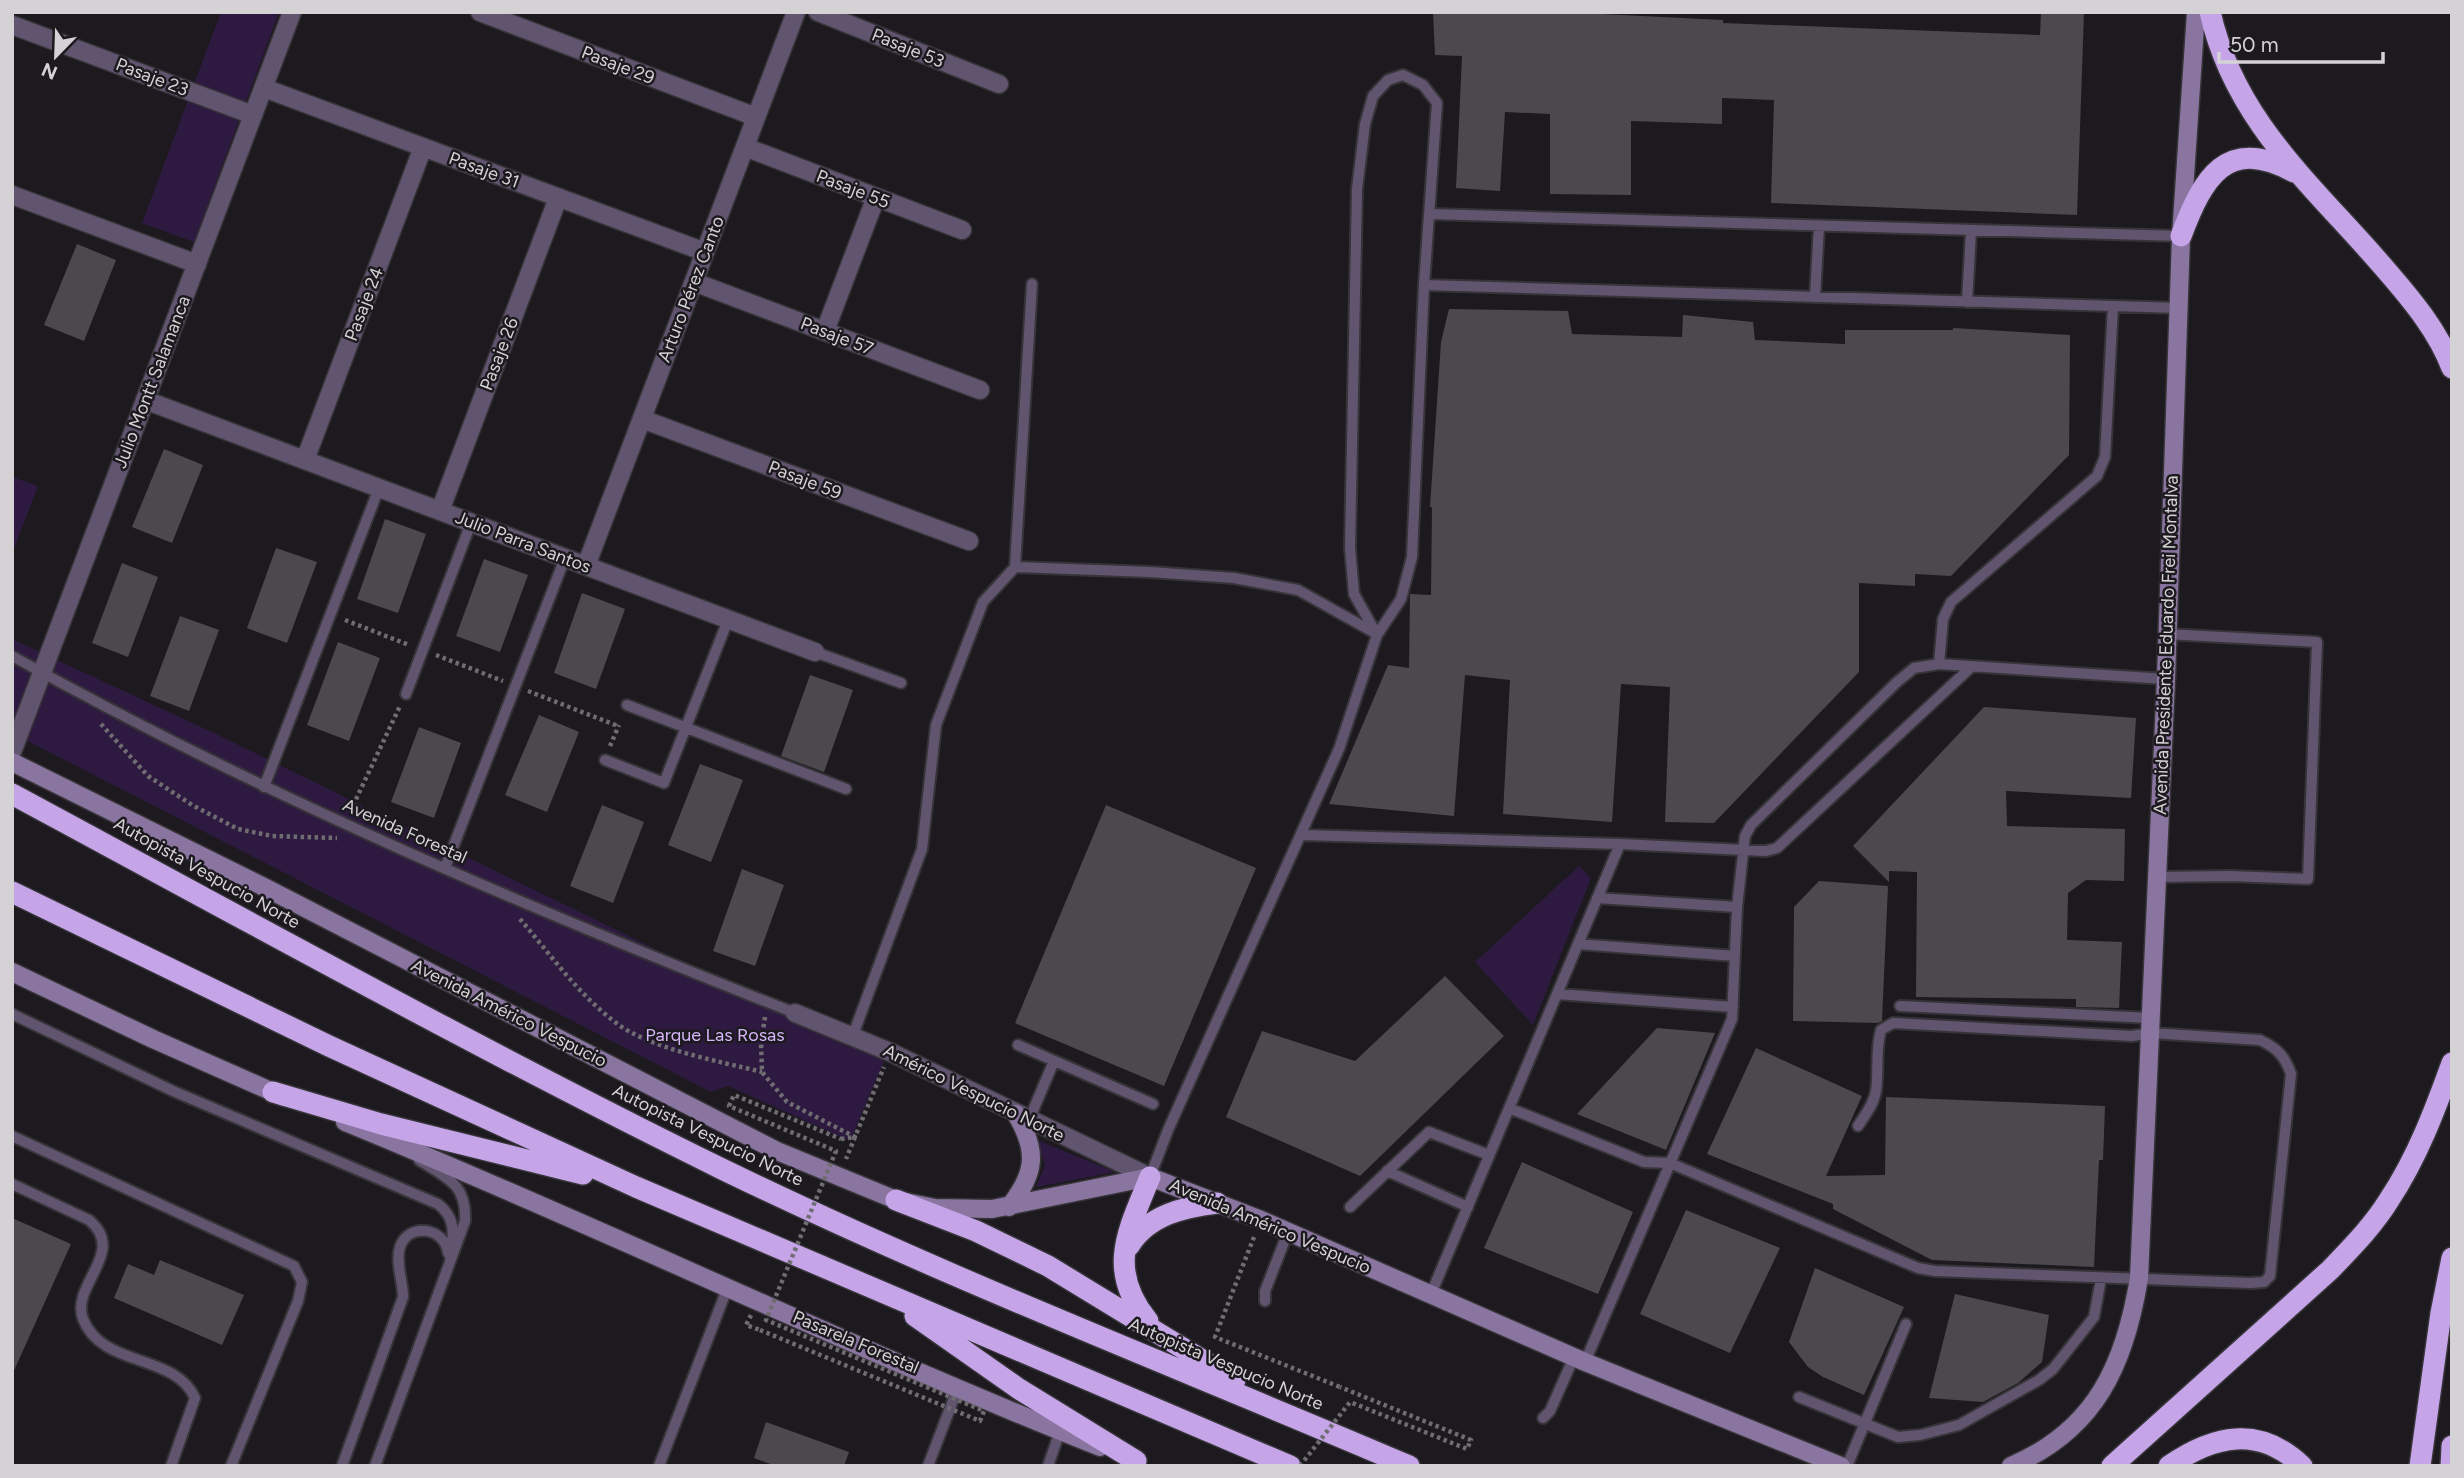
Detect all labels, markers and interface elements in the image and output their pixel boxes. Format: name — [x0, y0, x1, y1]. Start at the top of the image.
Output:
north arrow — [21, 21, 91, 91]
scale bar — [2219, 21, 2384, 65]
street label: Pasaje 53 — [869, 24, 947, 72]
text: 50 m — [2230, 32, 2279, 57]
street label: Pasaje 29 — [578, 41, 658, 89]
street label: Pasaje 23 — [113, 53, 191, 101]
text: N — [38, 58, 61, 85]
street label: Pasaje 31 — [446, 147, 522, 193]
street label: Pasaje 55 — [813, 165, 893, 213]
street label: Arturo Pérez Canto — [653, 213, 729, 365]
street label: Pasaje 24 — [340, 264, 388, 344]
street label: Julio Montt Salamanca — [109, 293, 195, 471]
street label: Pasaje 57 — [798, 312, 877, 360]
street label: Pasaje 26 — [475, 314, 523, 394]
street label: Pasaje 59 — [765, 456, 845, 504]
street label: Avenida Presidente Eduardo Frei Montalva — [2149, 475, 2183, 815]
street label: Julio Parra Santos — [452, 506, 594, 578]
street label: Avenida Forestal — [339, 794, 471, 868]
street label: Autopista Vespucio Norte — [110, 813, 304, 933]
street label: Avenida Américo Vespucio — [408, 954, 610, 1072]
park label: Parque Las Rosas — [645, 1024, 785, 1046]
street label: Américo Vespucio Norte — [880, 1040, 1068, 1147]
street label: Autopista Vespucio Norte — [609, 1079, 807, 1191]
street label: Avenida Américo Vespucio — [1166, 1174, 1374, 1278]
street label: Pasarela Forestal — [790, 1306, 922, 1378]
street label: Autopista Vespucio Norte — [1125, 1313, 1327, 1415]

